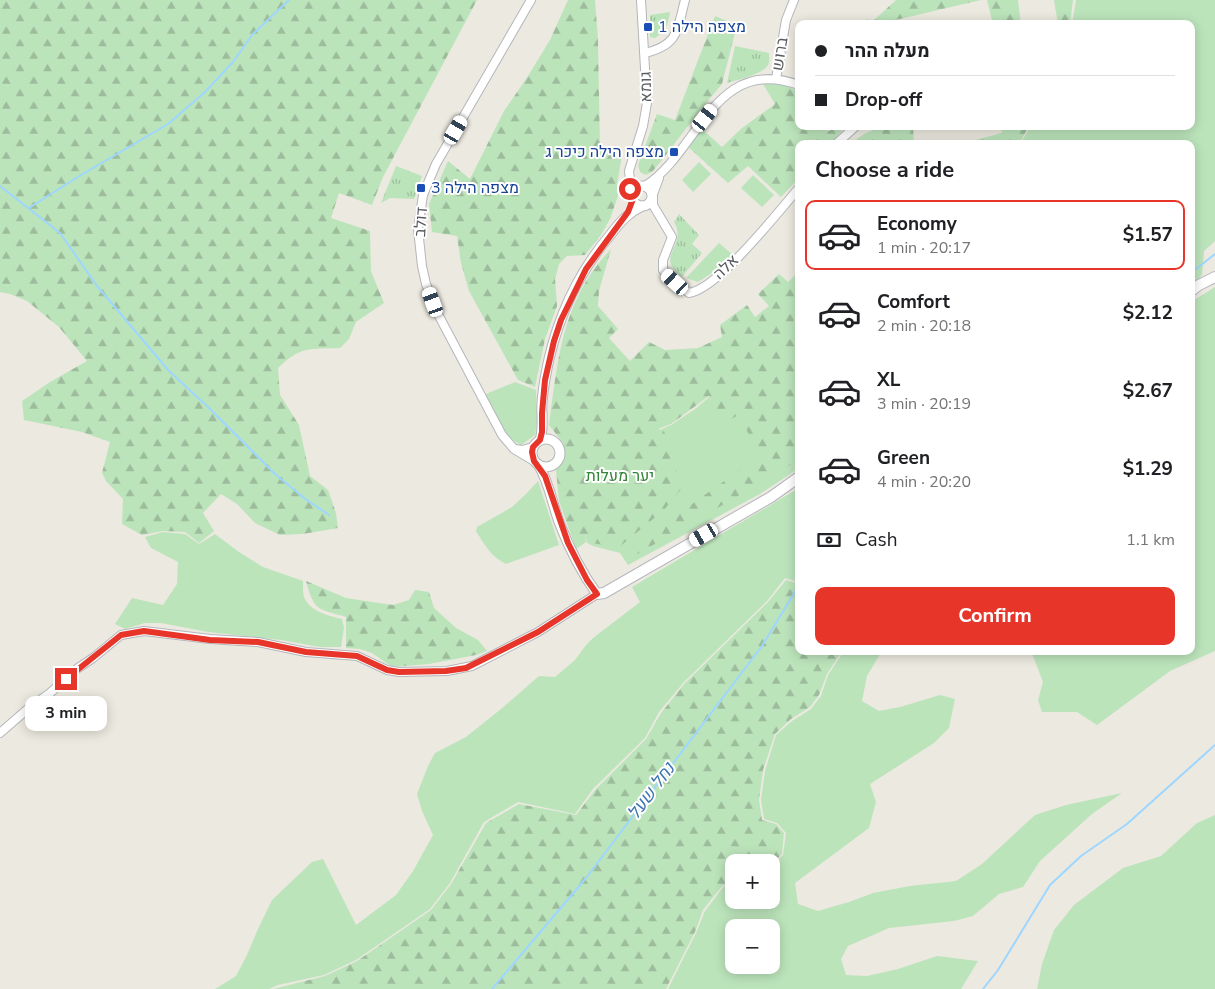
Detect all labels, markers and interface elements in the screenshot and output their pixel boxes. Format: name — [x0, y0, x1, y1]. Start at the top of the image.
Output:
place label: מצפה הילה 1 — [658, 16, 746, 38]
marker: מצפה הילה 1 — [642, 21, 654, 33]
street label: ברוש — [766, 35, 794, 72]
text: מעלה ההר — [845, 38, 930, 64]
street label: גומא — [635, 71, 657, 103]
text: Drop-off — [845, 87, 922, 113]
car — [689, 102, 720, 134]
car — [442, 113, 469, 147]
place label: מצפה הילה כיכר ג — [545, 141, 664, 163]
marker: מצפה הילה כיכר ג — [668, 146, 680, 158]
text: Choose a ride — [815, 155, 954, 185]
place label: מצפה הילה 3 — [431, 177, 519, 199]
route start — [619, 178, 641, 200]
marker: מצפה הילה 3 — [415, 182, 427, 194]
street label: דולב — [409, 206, 433, 238]
text: Economy — [877, 211, 957, 237]
icon: car — [817, 213, 862, 258]
text: $1.57 — [1123, 222, 1173, 248]
text: 1 min · 20:17 — [877, 237, 971, 259]
street label: אלה — [708, 249, 744, 285]
car — [658, 266, 691, 298]
car — [420, 285, 445, 319]
text: Comfort — [877, 289, 950, 315]
icon: car — [817, 291, 862, 336]
text: $2.12 — [1123, 300, 1173, 326]
text: 2 min · 20:18 — [877, 315, 971, 337]
text: XL — [877, 367, 900, 393]
icon: car — [817, 369, 862, 414]
text: $2.67 — [1123, 378, 1173, 404]
text: 3 min · 20:19 — [877, 393, 971, 415]
text: Green — [877, 445, 930, 471]
icon: car — [817, 447, 862, 492]
text: $1.29 — [1123, 456, 1173, 482]
park label: יער מעלות — [586, 465, 654, 487]
text: 4 min · 20:20 — [877, 471, 971, 493]
car — [687, 521, 720, 549]
icon: cash — [815, 526, 843, 554]
text: Cash — [855, 527, 897, 553]
text: 1.1 km — [1126, 529, 1175, 551]
button: Confirm — [815, 587, 1175, 645]
route end — [55, 668, 77, 690]
callout: 3 min — [25, 696, 107, 732]
text: 3 min — [45, 702, 87, 724]
water label: נחל שעל — [622, 757, 681, 824]
map controls — [725, 854, 780, 974]
button: + — [725, 854, 780, 909]
button: − — [725, 919, 780, 974]

